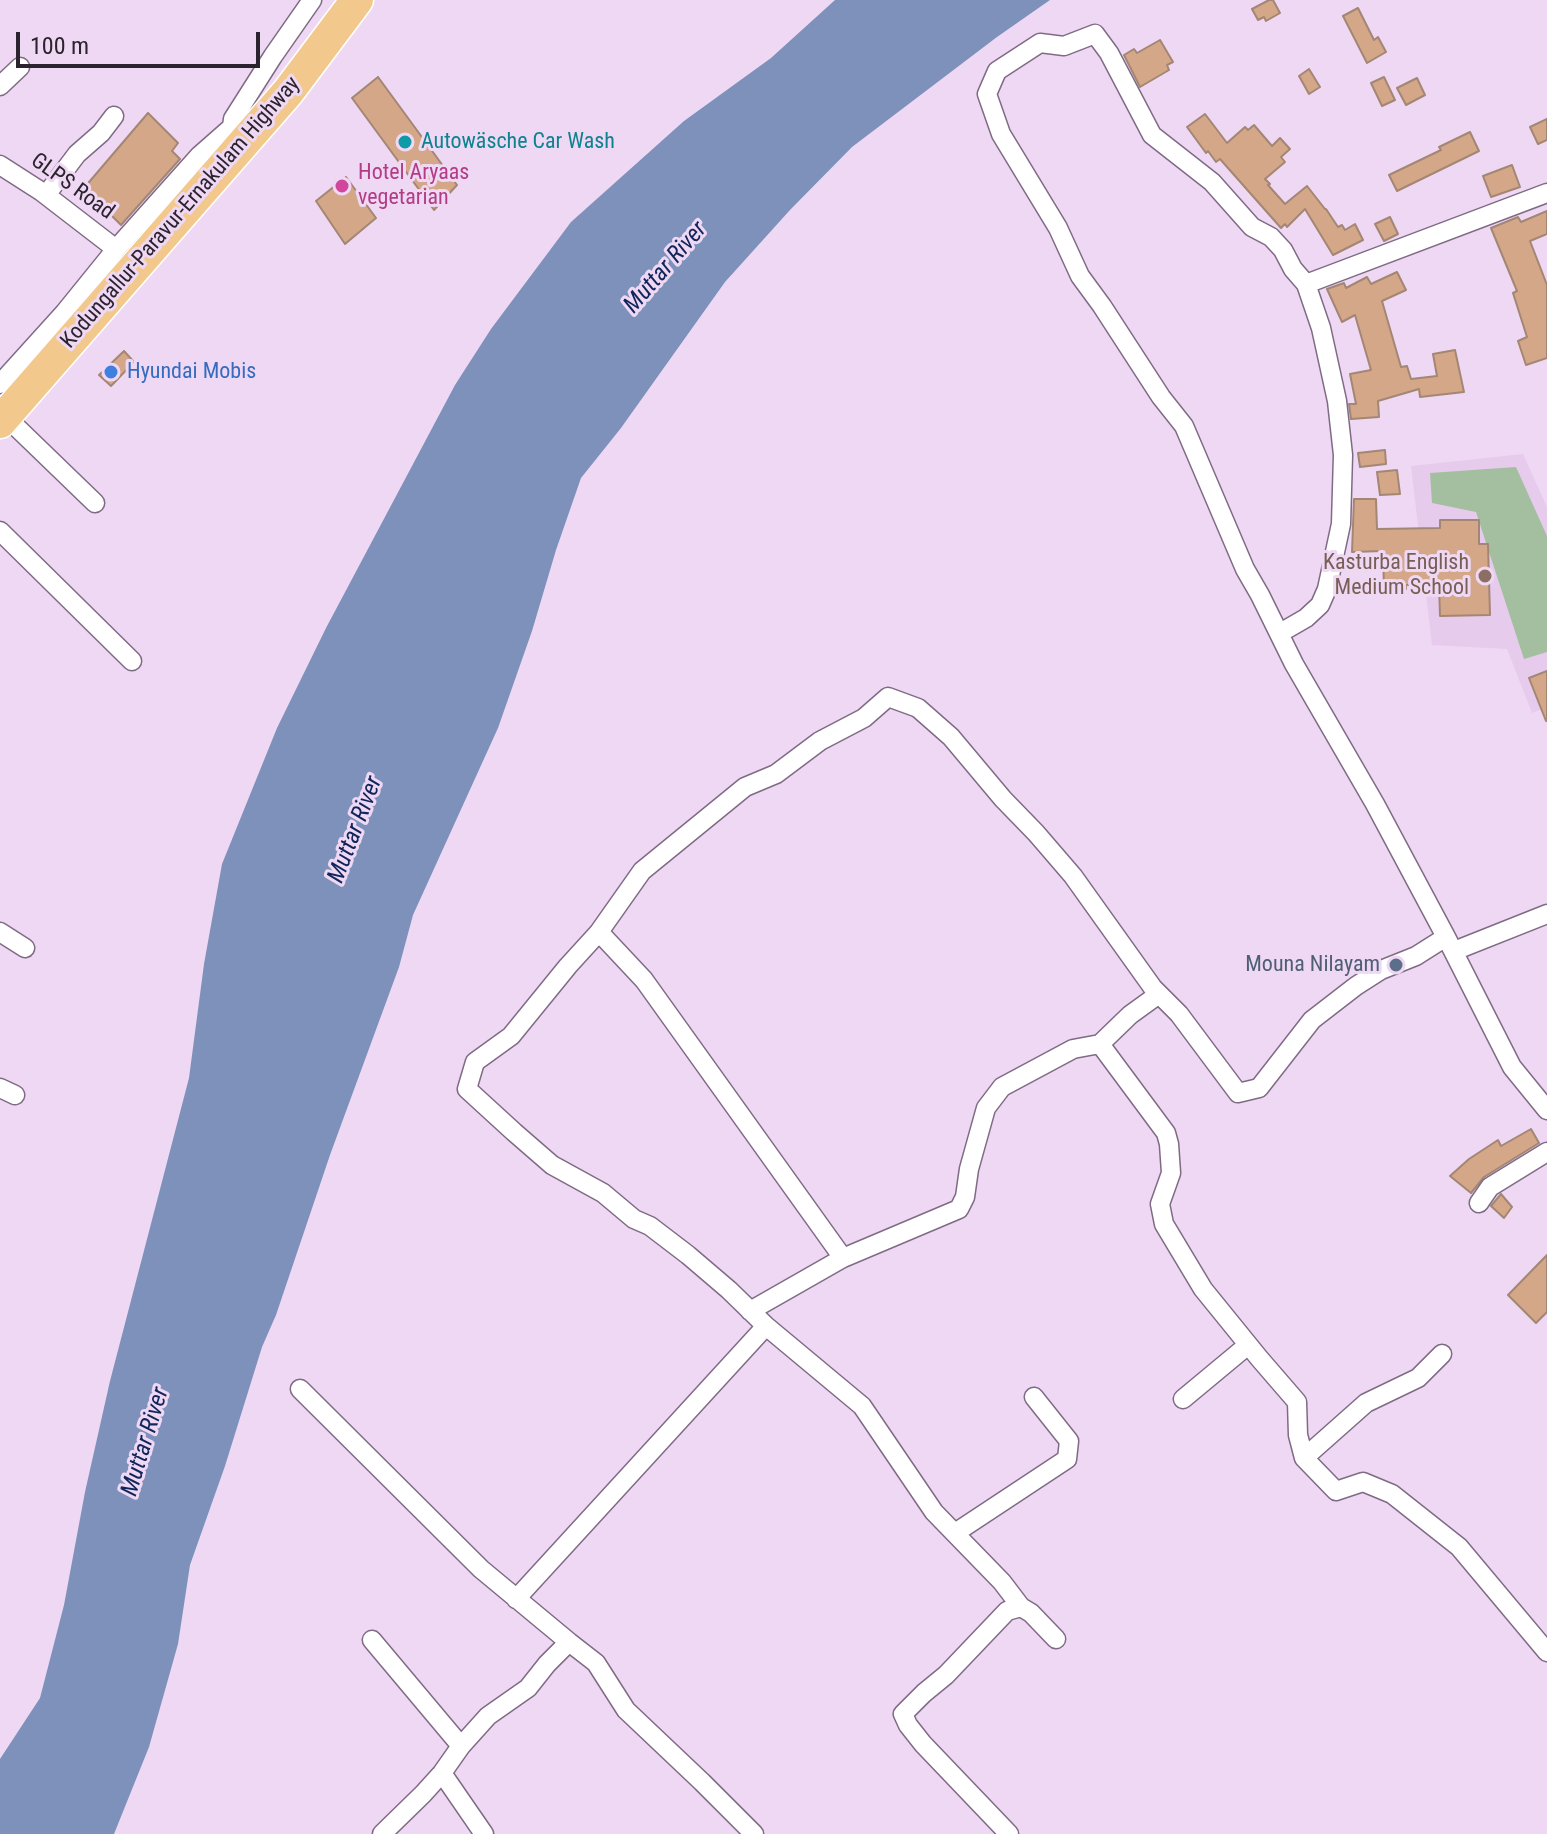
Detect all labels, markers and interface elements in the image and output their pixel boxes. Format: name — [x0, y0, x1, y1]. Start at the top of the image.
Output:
scale bar — [20, 16, 264, 66]
text: 100 m — [30, 32, 89, 60]
street label: Kodungallur-Paravur-Ernakulam Highway — [56, 72, 306, 354]
place label: Autowäsche Car Wash — [421, 129, 615, 155]
marker: Autowäsche Car Wash — [396, 133, 414, 151]
street label: GLPS Road — [25, 148, 119, 226]
place label: Hotel Aryaas vegetarian — [358, 160, 469, 212]
marker: Hotel Aryaas vegetarian — [333, 177, 351, 195]
water label: Muttar River — [618, 216, 714, 320]
place label: Hyundai Mobis — [127, 359, 256, 385]
marker: Hyundai Mobis — [102, 363, 120, 381]
place label: Kasturba English Medium School — [1323, 550, 1469, 602]
marker: Kasturba English Medium School — [1476, 567, 1494, 585]
water label: Muttar River — [323, 773, 389, 887]
place label: Mouna Nilayam — [1245, 952, 1380, 978]
marker: Mouna Nilayam — [1387, 956, 1405, 974]
water label: Muttar River — [116, 1384, 176, 1500]

